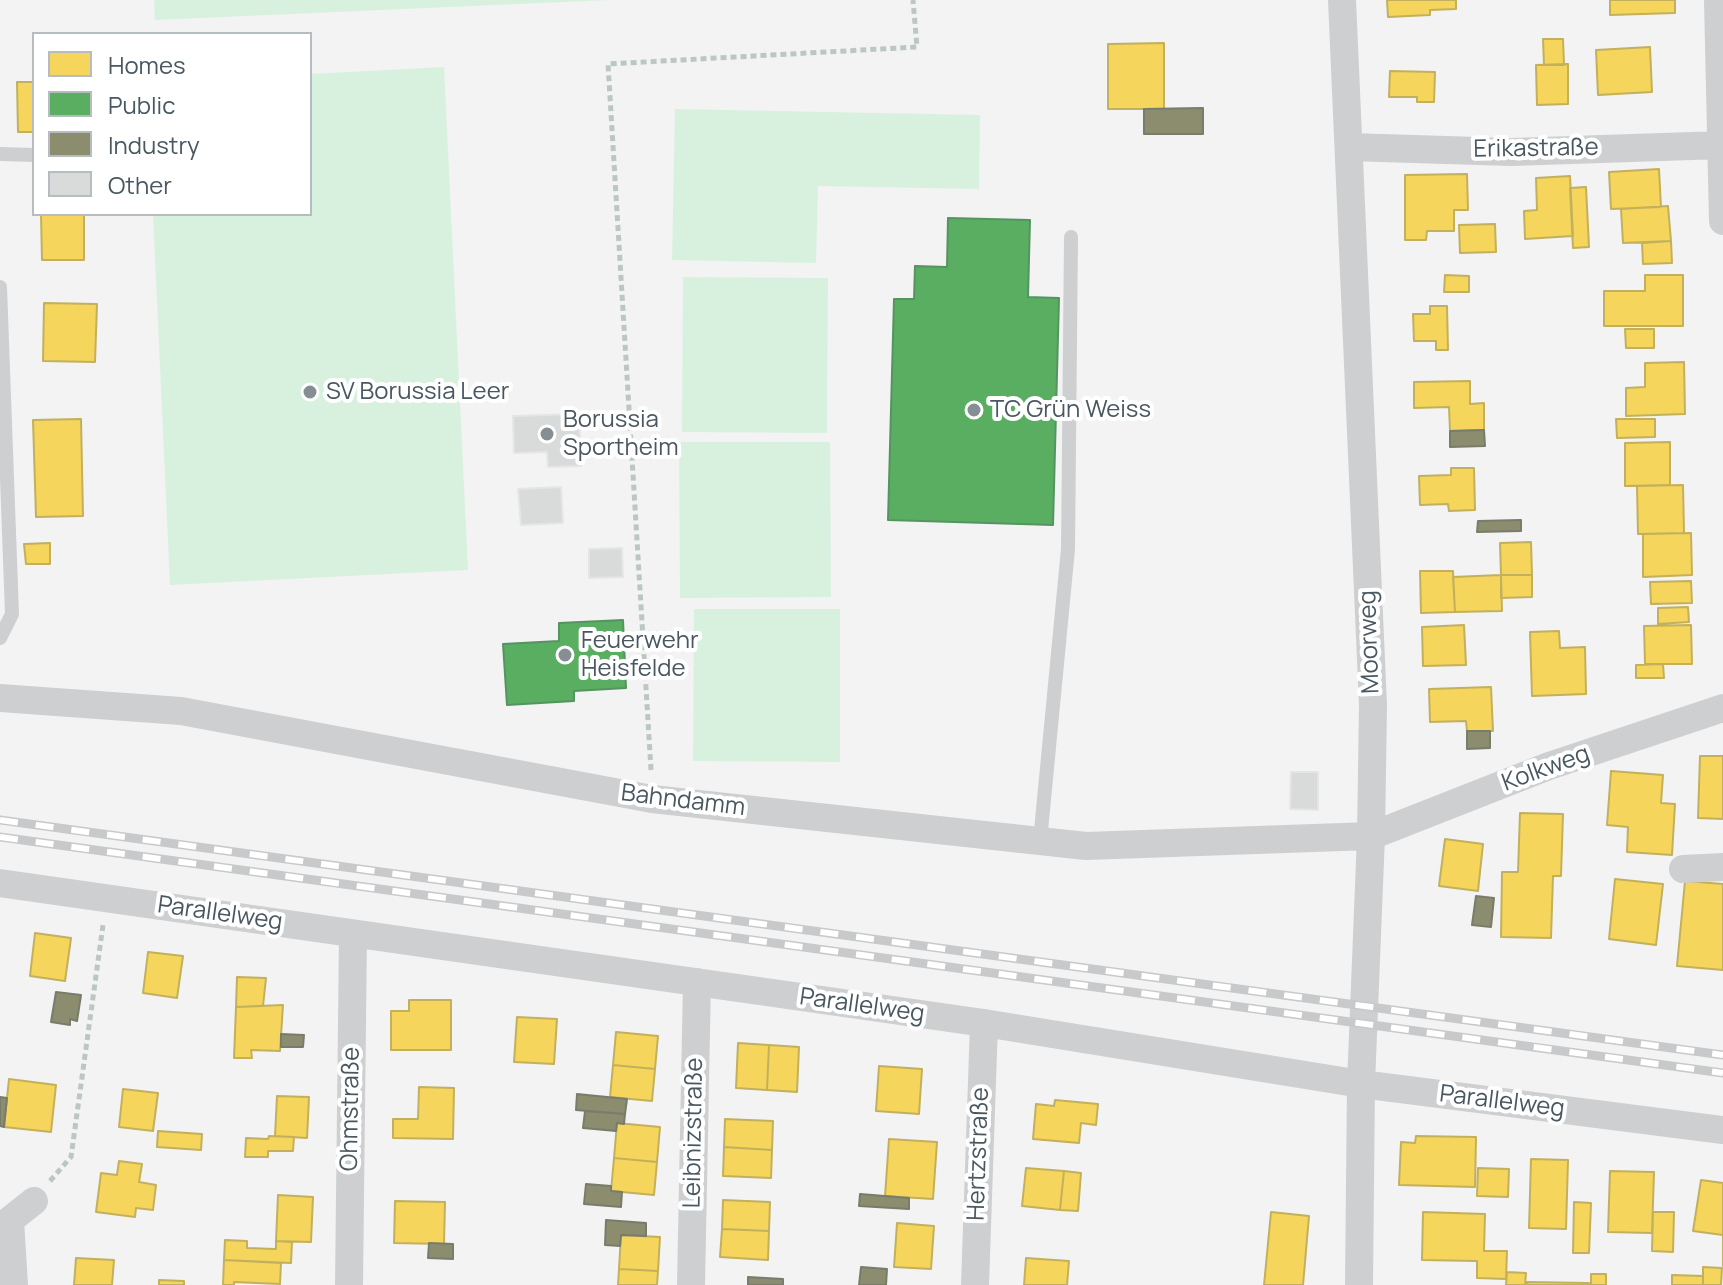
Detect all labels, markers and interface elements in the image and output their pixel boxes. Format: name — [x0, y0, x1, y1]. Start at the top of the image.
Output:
legend — [32, 32, 312, 216]
text: Homes — [108, 48, 186, 81]
text: Public — [108, 88, 175, 121]
text: Industry — [108, 128, 200, 161]
street label: Erikastraße — [1473, 134, 1599, 164]
text: Other — [108, 168, 172, 201]
place label: SV Borussia Leer — [326, 378, 509, 406]
marker: SV Borussia Leer — [301, 383, 319, 401]
place label: TC Grün Weiss — [990, 396, 1151, 424]
marker: TC Grün Weiss — [965, 401, 983, 419]
place label: Borussia Sportheim — [563, 406, 679, 462]
marker: Borussia Sportheim — [538, 425, 556, 443]
street label: Moorweg — [1354, 590, 1386, 694]
place label: Feuerwehr Heisfelde — [581, 627, 699, 683]
marker: Feuerwehr Heisfelde — [556, 646, 574, 664]
street label: Kolkweg — [1498, 740, 1594, 798]
street label: Bahndamm — [619, 779, 747, 823]
street label: Parallelweg — [156, 891, 284, 937]
street label: Parallelweg — [798, 983, 926, 1029]
street label: Ohmstraße — [336, 1047, 366, 1171]
street label: Leibnizstraße — [678, 1057, 710, 1209]
street label: Parallelweg — [1438, 1080, 1566, 1124]
street label: Hertzstraße — [962, 1087, 996, 1221]

